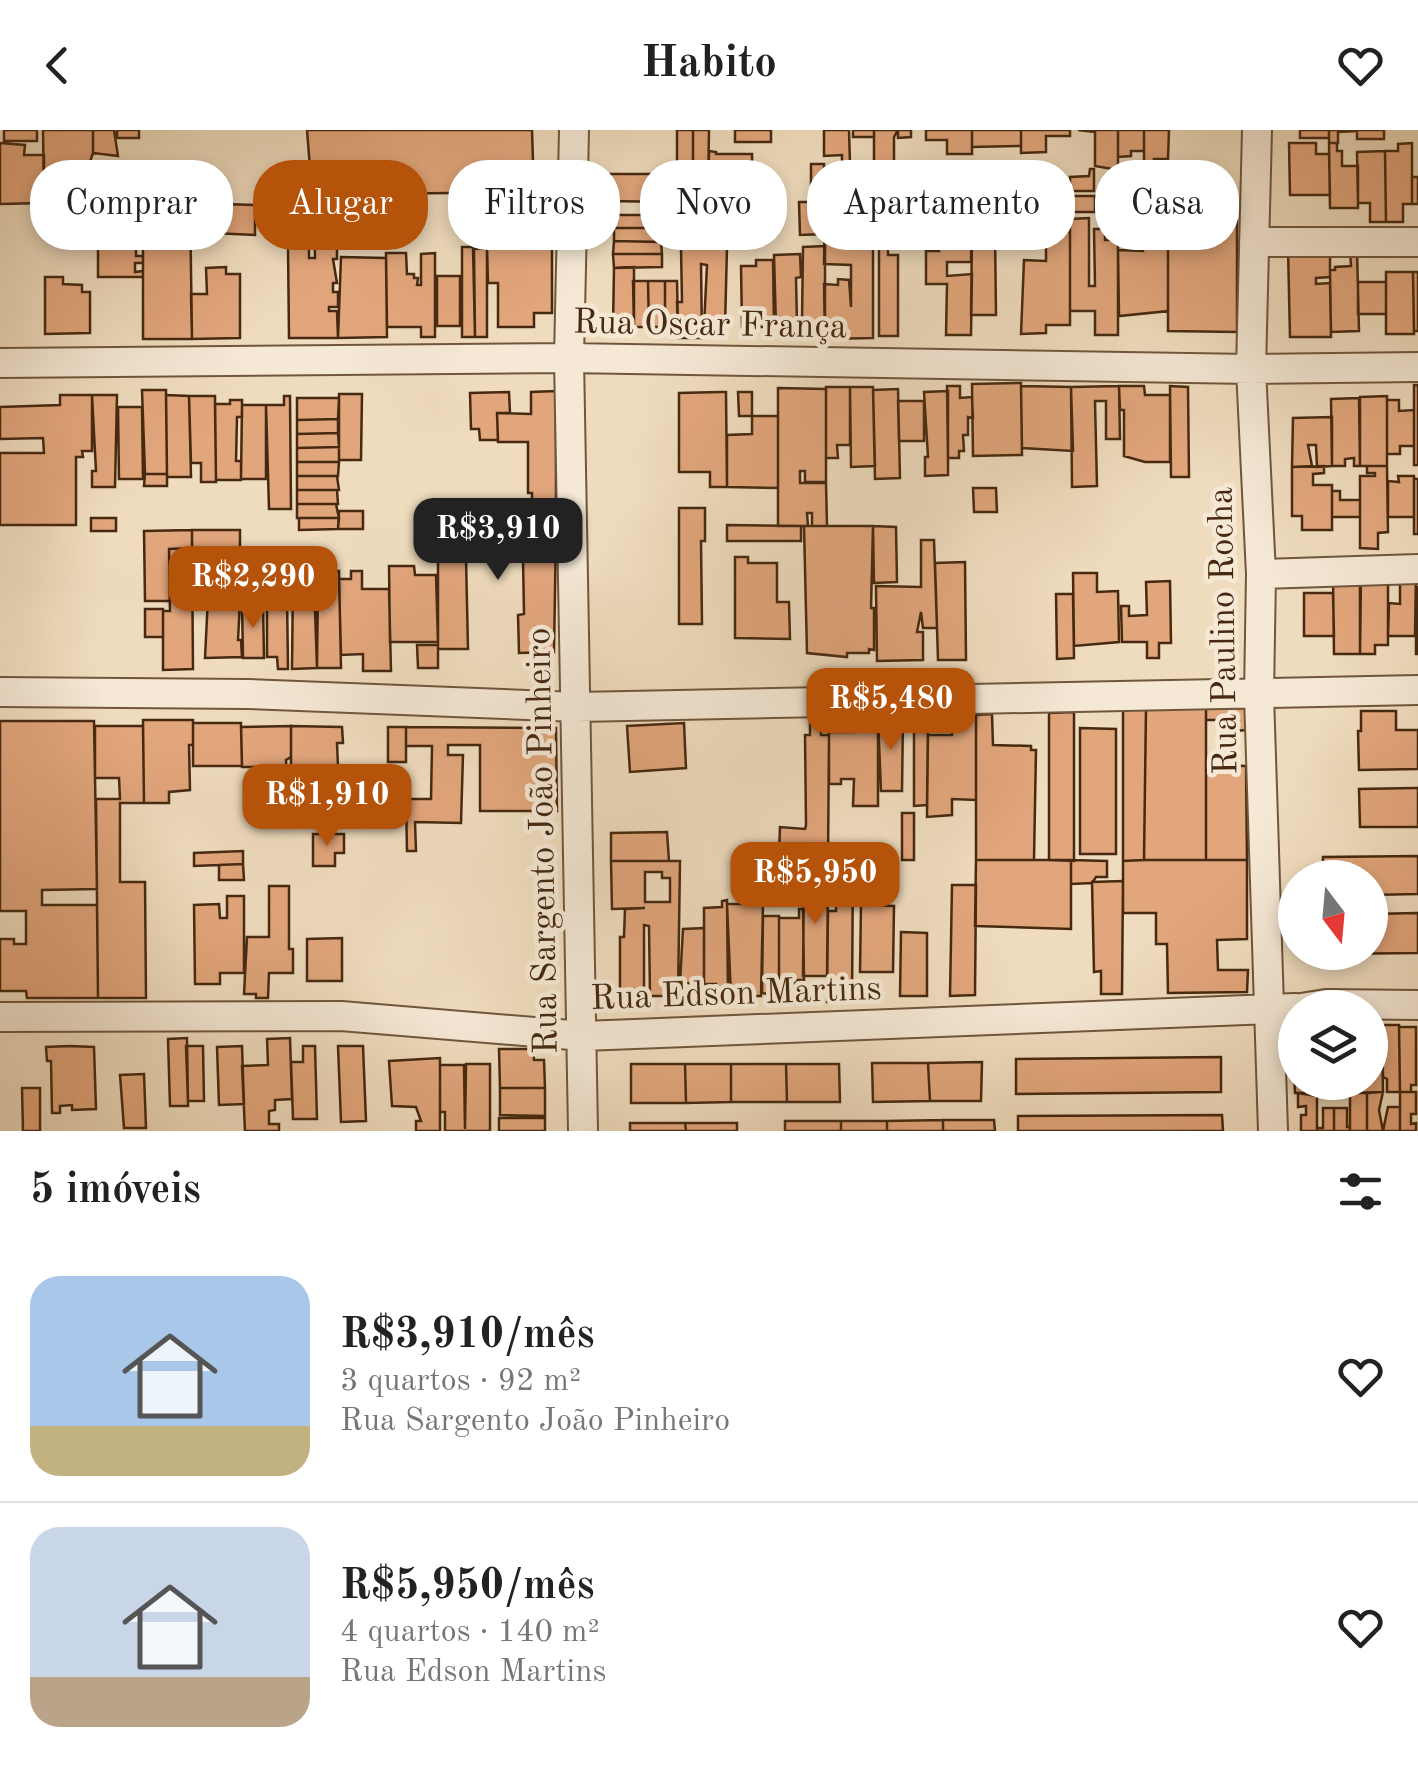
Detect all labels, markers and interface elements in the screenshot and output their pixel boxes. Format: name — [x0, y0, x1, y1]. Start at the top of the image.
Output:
icon: back — [30, 38, 85, 93]
icon: heart — [1333, 38, 1388, 93]
text: Habito — [641, 42, 777, 87]
chip: Comprar — [30, 160, 233, 250]
chip: Alugar — [253, 160, 428, 250]
chip: Filtros — [448, 160, 620, 250]
chip: Novo — [640, 160, 787, 250]
chip: Apartamento — [807, 160, 1075, 250]
chip: Casa — [1095, 160, 1239, 250]
street label: Rua Oscar França — [573, 306, 847, 345]
street label: Rua Paulino Rocha — [1204, 487, 1245, 775]
pin: R$3,910 — [406, 498, 590, 583]
text: R$3,910 — [435, 514, 561, 546]
pin: R$2,290 — [161, 546, 345, 631]
text: R$2,290 — [190, 562, 316, 594]
street label: Rua Sargento João Pinheiro — [522, 627, 565, 1055]
pin: R$5,480 — [799, 668, 983, 753]
text: R$5,480 — [828, 684, 954, 716]
pin: R$1,910 — [235, 764, 419, 849]
text: R$1,910 — [264, 780, 390, 812]
pin: R$5,950 — [723, 842, 907, 927]
text: R$5,950 — [752, 858, 878, 890]
north arrow — [1278, 860, 1388, 970]
map controls — [1278, 860, 1388, 1100]
street label: Rua Edson Martins — [590, 972, 882, 1017]
button: layers — [1278, 990, 1388, 1100]
icon: filters — [1333, 1164, 1388, 1219]
text: 5 imóveis — [30, 1170, 201, 1212]
text: R$3,910/mês — [340, 1315, 595, 1357]
icon: home — [110, 1316, 230, 1436]
icon: heart — [1333, 1349, 1388, 1404]
text: 3 quartos · 92 m² — [340, 1366, 581, 1398]
text: Rua Sargento João Pinheiro — [340, 1406, 730, 1438]
text: R$5,950/mês — [340, 1566, 595, 1608]
icon: home — [110, 1567, 230, 1687]
icon: heart — [1333, 1600, 1388, 1655]
text: 4 quartos · 140 m² — [340, 1617, 600, 1649]
text: Rua Edson Martins — [340, 1657, 606, 1689]

